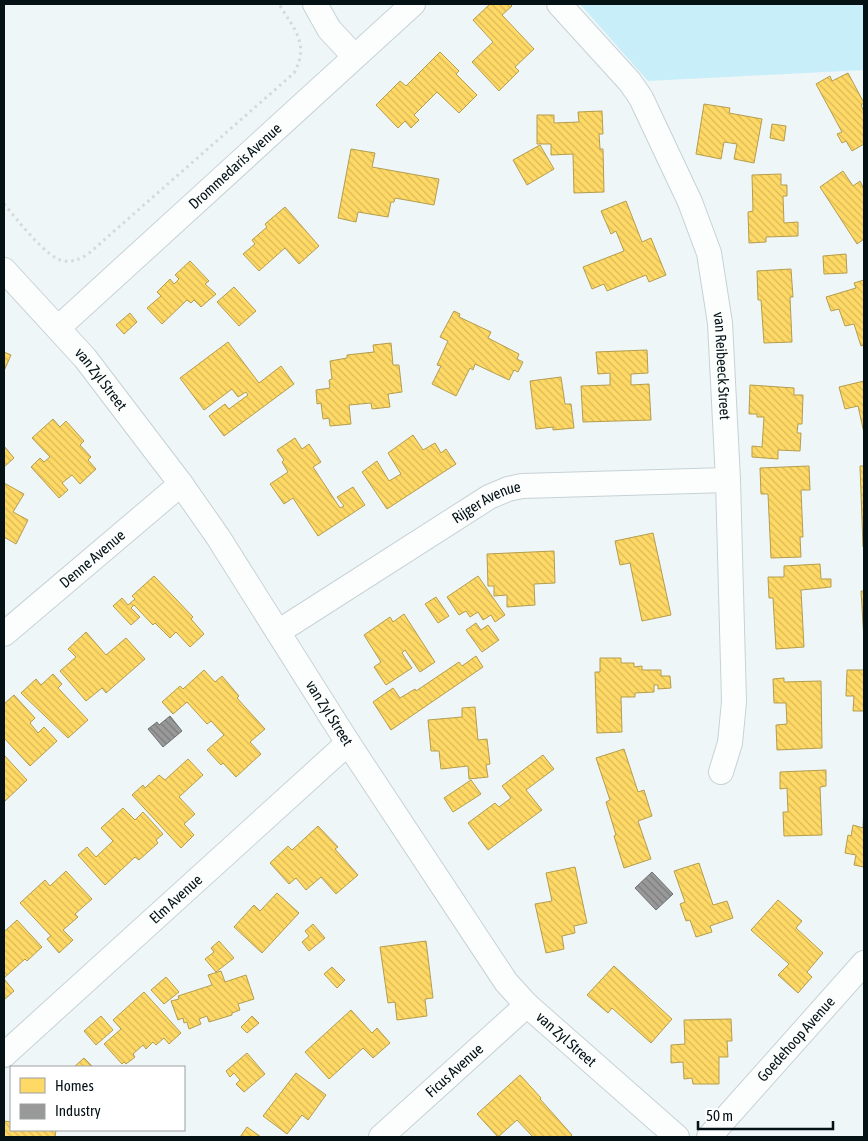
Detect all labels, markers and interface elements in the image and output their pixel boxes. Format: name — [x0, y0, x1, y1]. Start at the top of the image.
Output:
street label: Drommedaris Avenue — [185, 119, 285, 212]
street label: van Reibeeck Street — [710, 311, 734, 420]
street label: van Zyl Street — [72, 344, 131, 413]
street label: Rijger Avenue — [449, 478, 522, 526]
street label: Denne Avenue — [56, 526, 128, 591]
street label: van Zyl Street — [303, 677, 357, 749]
street label: Elm Avenue — [146, 871, 205, 927]
street label: Goedehoop Avenue — [754, 993, 838, 1085]
street label: van Zyl Street — [533, 1008, 600, 1070]
street label: Ficus Avenue — [422, 1040, 486, 1100]
legend — [10, 1066, 185, 1131]
text: Homes — [55, 1077, 94, 1094]
scale bar — [698, 1098, 833, 1130]
text: Industry — [55, 1102, 101, 1119]
text: 50 m — [706, 1107, 733, 1124]

